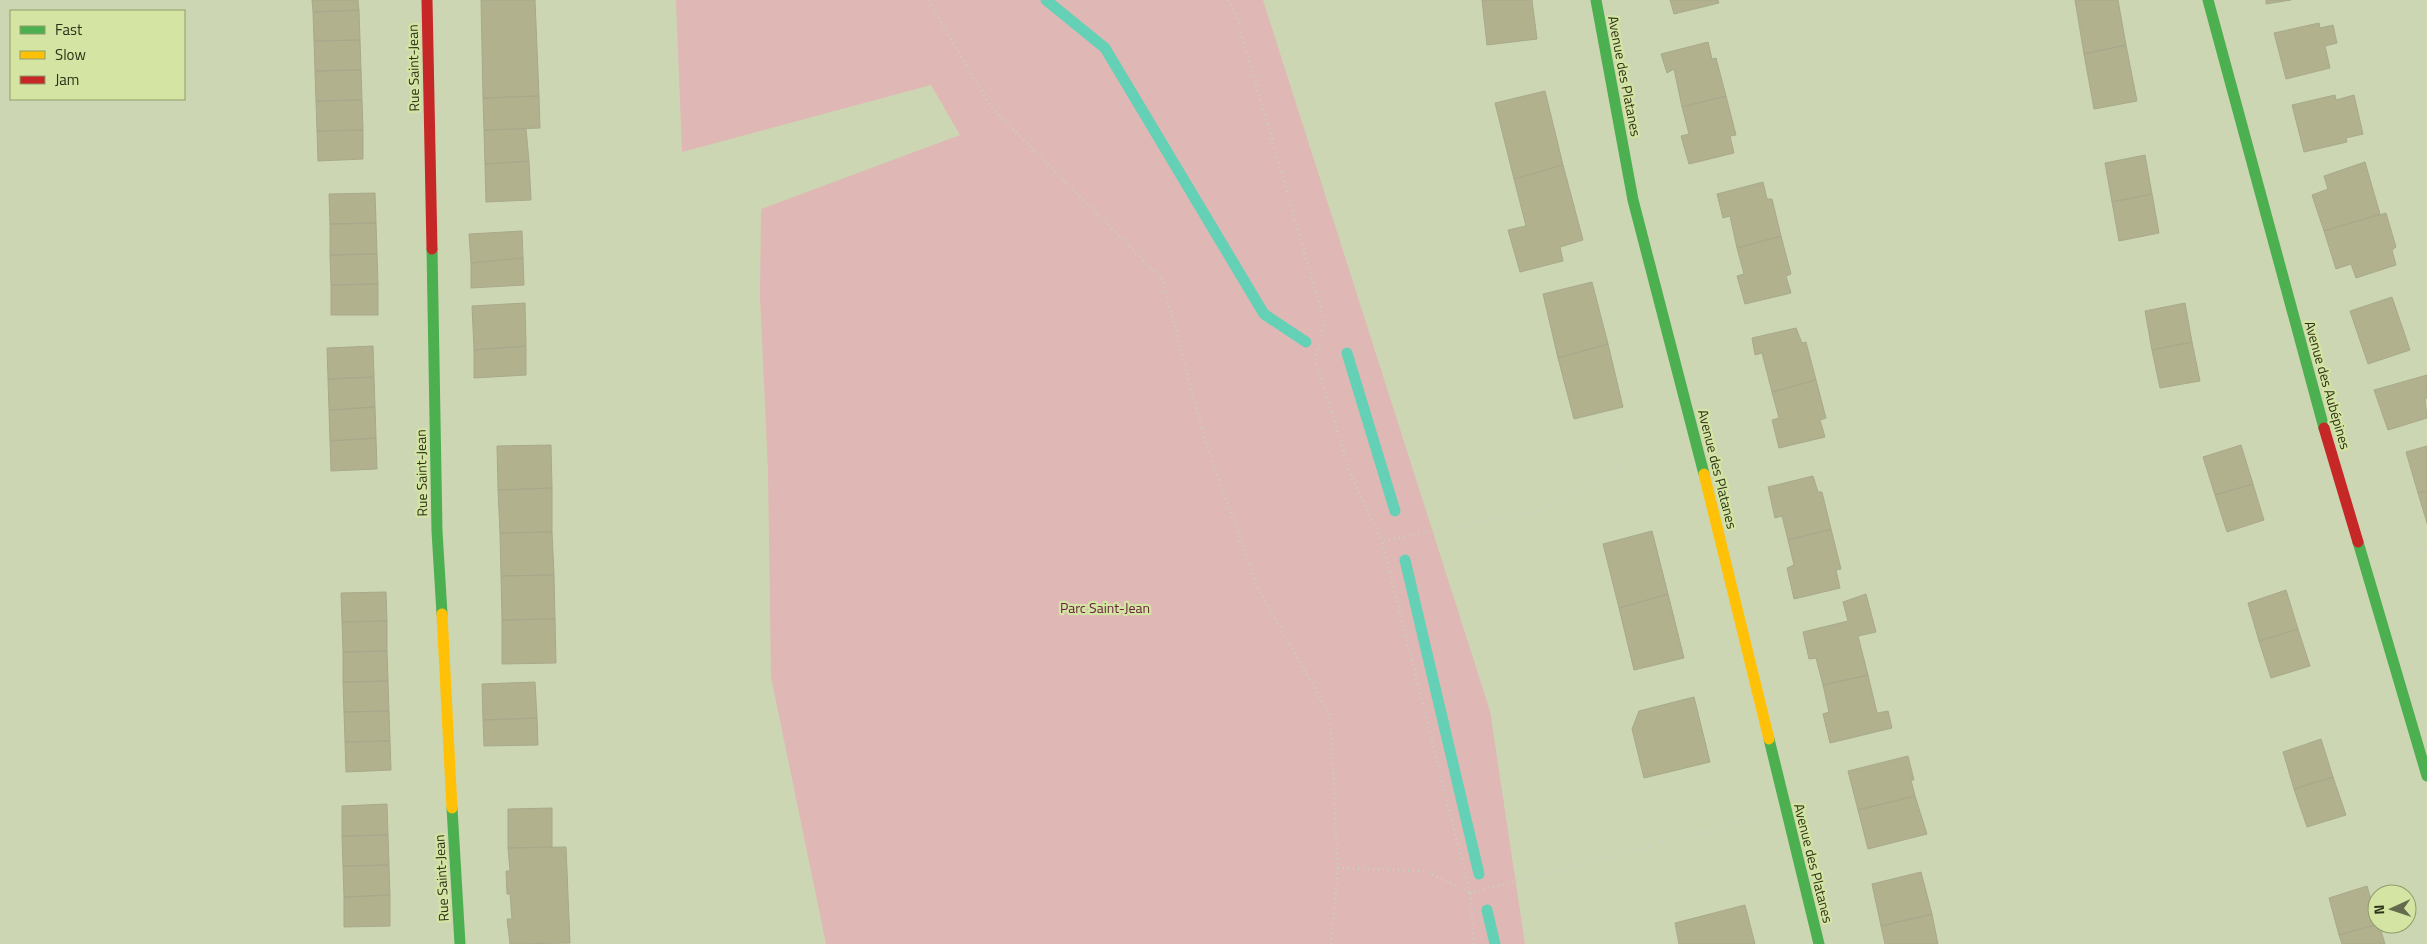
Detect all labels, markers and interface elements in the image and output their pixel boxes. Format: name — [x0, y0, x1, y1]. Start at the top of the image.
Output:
legend — [10, 10, 185, 100]
street label: Avenue des Platanes — [1603, 14, 1647, 138]
text: Fast — [55, 18, 83, 41]
street label: Rue Saint-Jean — [402, 24, 424, 112]
text: Slow — [55, 43, 86, 66]
text: Jam — [55, 68, 79, 91]
street label: Avenue des Aubépines — [2300, 318, 2356, 452]
street label: Avenue des Platanes — [1693, 407, 1743, 531]
street label: Rue Saint-Jean — [410, 429, 432, 517]
park label: Parc Saint-Jean — [1060, 597, 1150, 618]
street label: Avenue des Platanes — [1789, 801, 1839, 925]
street label: Rue Saint-Jean — [428, 834, 454, 922]
north arrow — [2367, 884, 2417, 934]
text: N — [2368, 904, 2389, 915]

